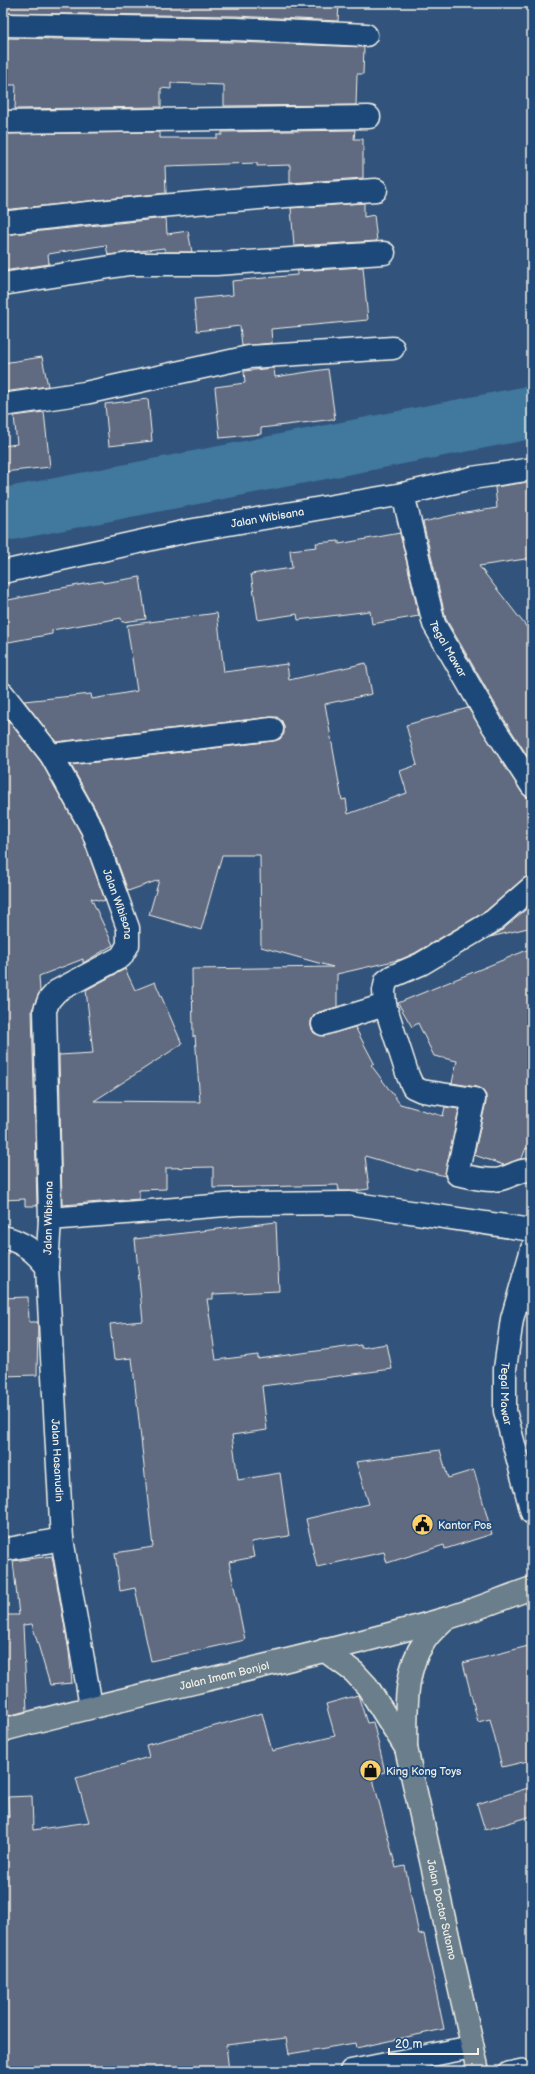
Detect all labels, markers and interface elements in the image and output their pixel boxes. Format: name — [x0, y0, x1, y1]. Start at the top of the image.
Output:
street label: Jalan Wibisana — [230, 505, 305, 531]
street label: Tegal Mawar — [426, 619, 470, 680]
street label: Jalan Wibisana — [100, 867, 134, 940]
street label: Jalan Wibisana — [41, 1181, 56, 1255]
street label: Tegal Mawar — [497, 1361, 515, 1428]
street label: Jalan Hasanudin — [48, 1419, 66, 1502]
public building icon: Kantor Pos — [410, 1512, 436, 1538]
place label: Kantor Pos — [438, 1519, 492, 1532]
street label: Jalan Imam Bonjol — [178, 1659, 271, 1693]
shop icon: King Kong Toys — [357, 1758, 383, 1784]
place label: King Kong Toys — [386, 1765, 462, 1778]
street label: Jalan Doctor Sutomo — [424, 1858, 459, 1961]
scale bar — [389, 2030, 478, 2056]
text: 20 m — [395, 2037, 422, 2052]

